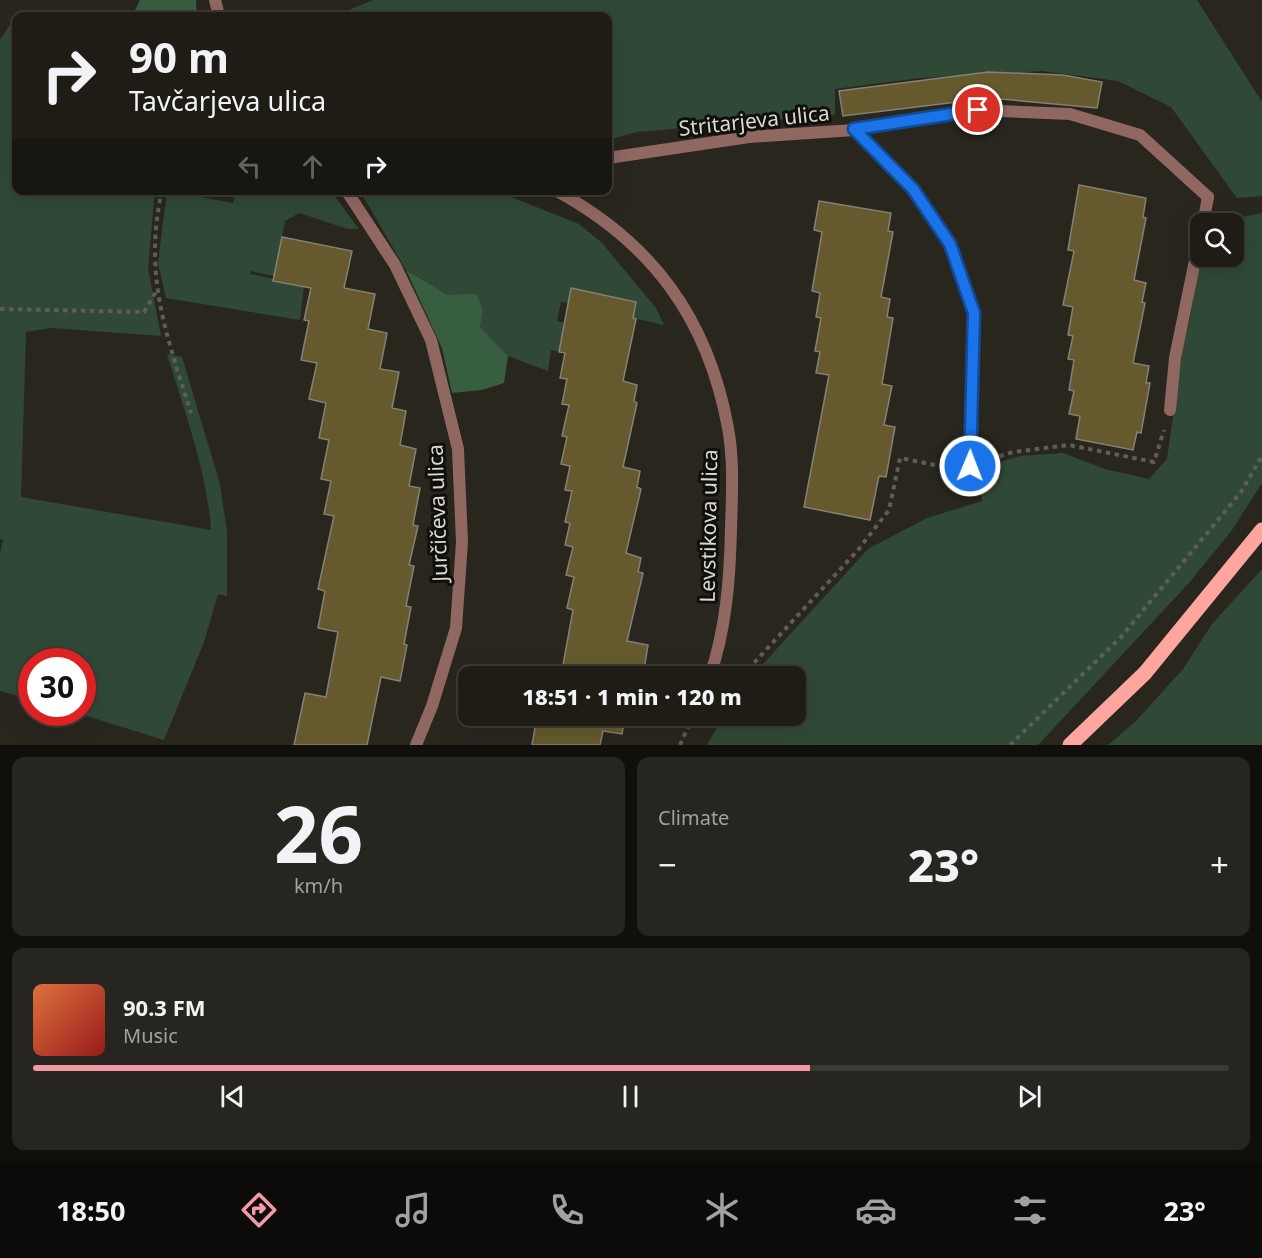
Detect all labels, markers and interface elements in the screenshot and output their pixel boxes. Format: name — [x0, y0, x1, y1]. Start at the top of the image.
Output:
text: 90 m — [129, 28, 229, 85]
icon: right — [30, 36, 108, 114]
text: Tavčarjeva ulica — [129, 82, 326, 119]
pin — [952, 84, 1003, 135]
icon: arrive — [961, 93, 994, 126]
street label: Stritarjeva ulica — [677, 98, 831, 142]
icon: left — [233, 150, 266, 183]
icon: ahead — [296, 150, 329, 183]
icon: right — [359, 150, 392, 183]
map controls — [1190, 213, 1244, 267]
button: search — [1190, 213, 1244, 267]
position arrow — [938, 434, 1002, 498]
street label: Jurčičeva ulica — [421, 444, 453, 584]
street label: Levstikova ulica — [693, 449, 723, 603]
speed limit sign: 30 — [18, 648, 96, 726]
text: 18:51 · 1 min · 120 m — [522, 681, 742, 711]
text: 26 — [274, 780, 363, 886]
text: Climate — [658, 804, 729, 831]
text: 23° — [908, 834, 979, 895]
text: − — [658, 842, 677, 887]
text: + — [1210, 842, 1229, 887]
text: km/h — [294, 872, 343, 899]
text: 90.3 FM — [123, 992, 205, 1022]
text: Music — [123, 1022, 178, 1049]
icon: previous — [216, 1080, 249, 1113]
icon: pause — [614, 1080, 647, 1113]
icon: next — [1013, 1080, 1046, 1113]
icon: directions — [238, 1189, 280, 1231]
icon: music — [392, 1189, 434, 1231]
icon: phone — [546, 1189, 588, 1231]
icon: climate — [701, 1189, 743, 1231]
icon: car — [855, 1189, 897, 1231]
icon: filters — [1009, 1189, 1051, 1231]
text: 18:50 — [56, 1192, 126, 1229]
text: 23° — [1163, 1192, 1206, 1229]

